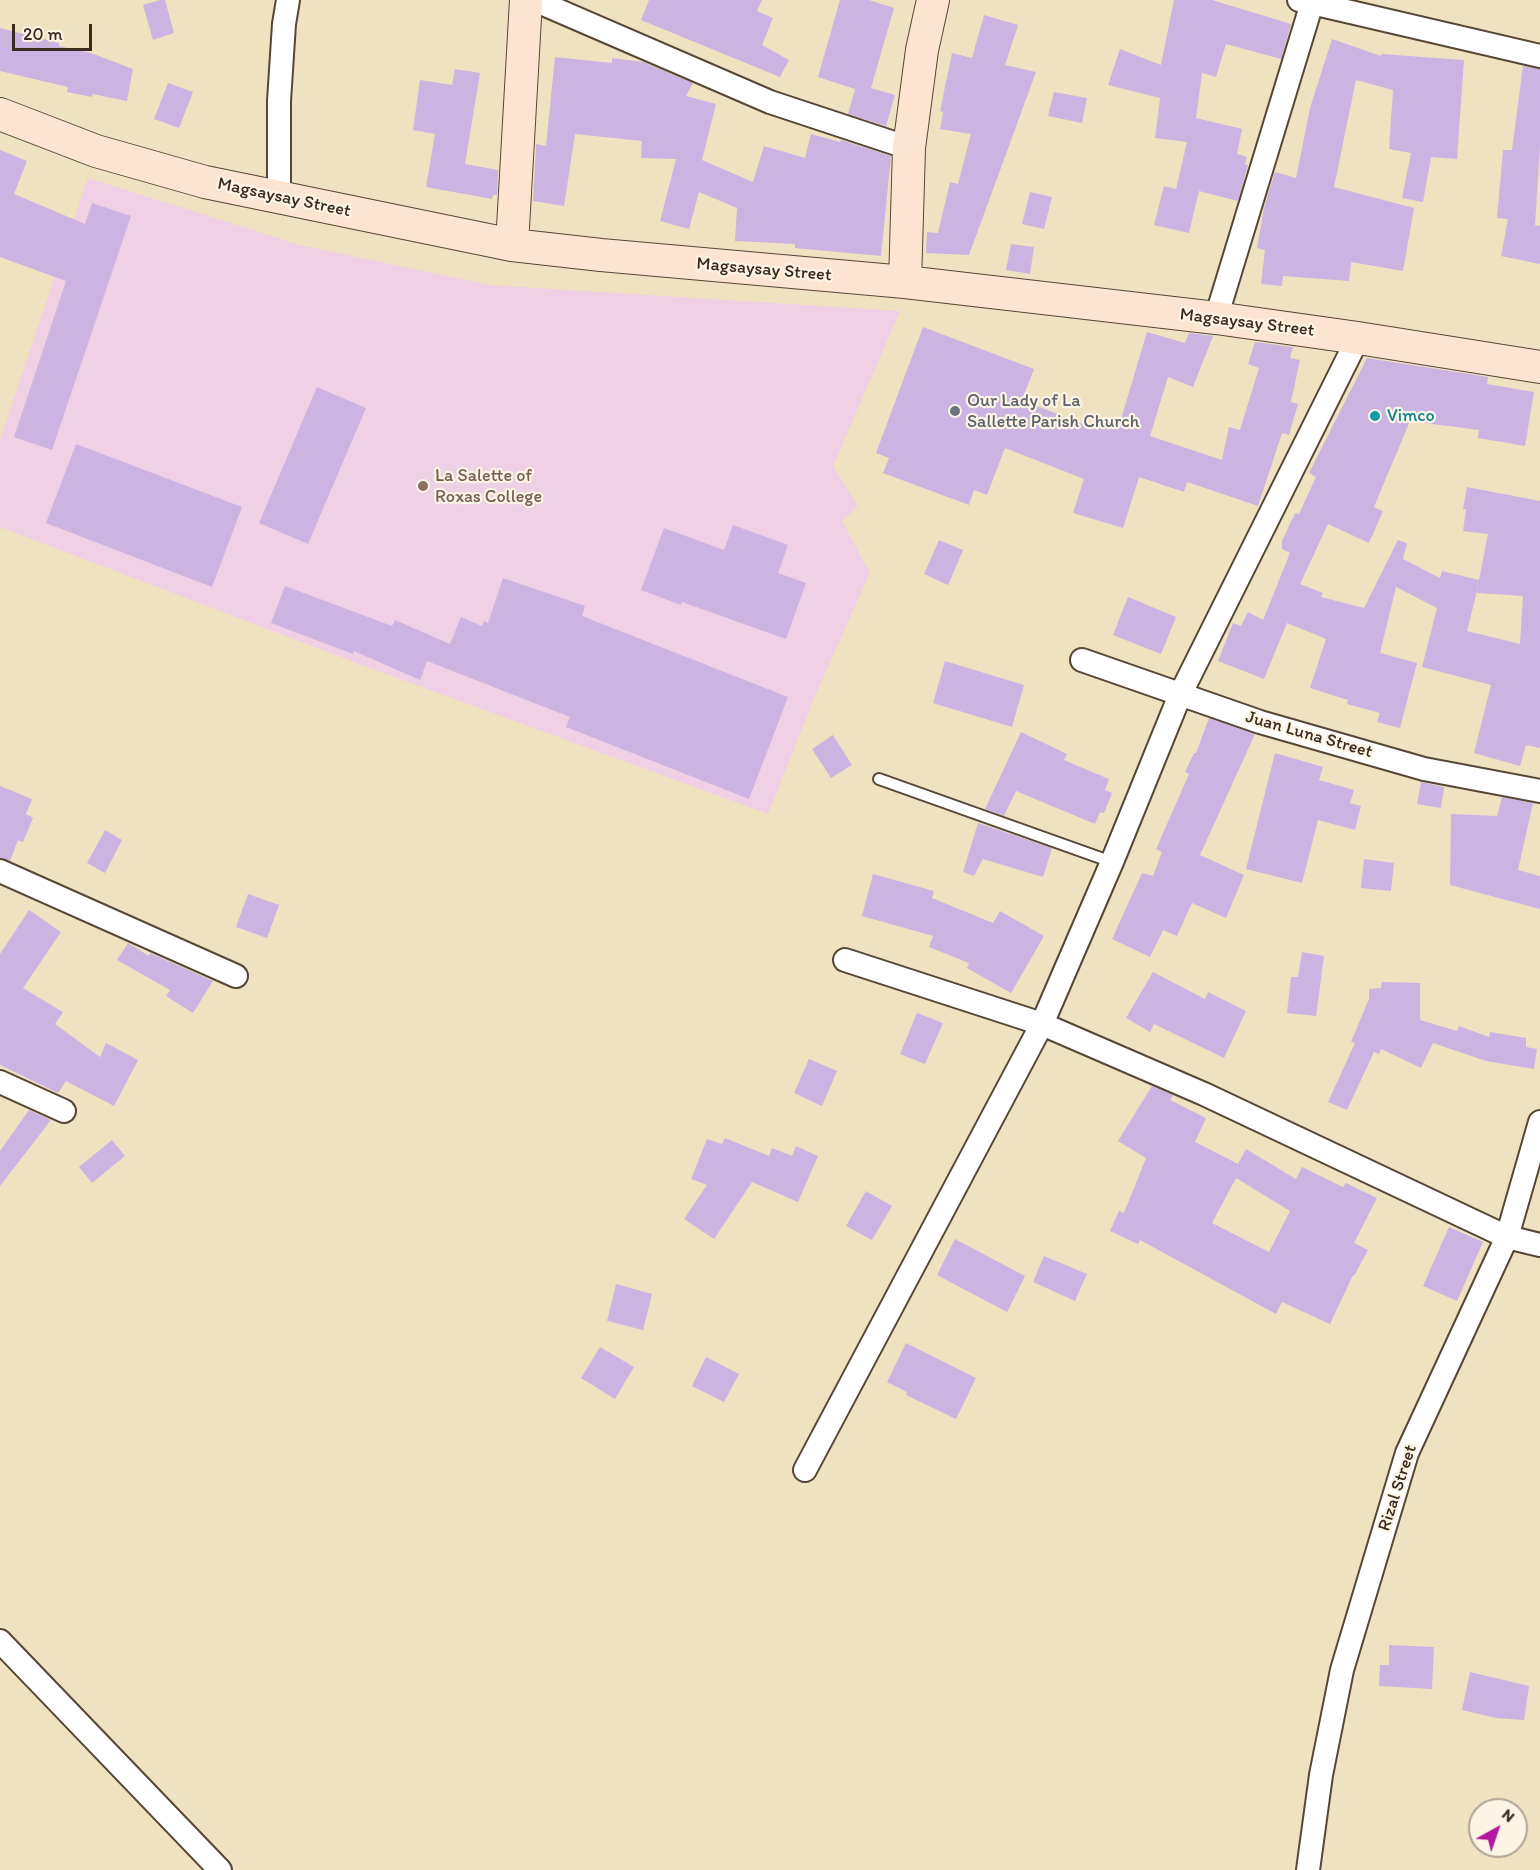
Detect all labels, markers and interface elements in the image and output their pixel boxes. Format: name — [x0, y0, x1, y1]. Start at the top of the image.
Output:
scale bar — [15, 12, 94, 50]
text: 20 m — [23, 23, 63, 45]
street label: Magsaysay Street — [215, 173, 353, 223]
street label: Magsaysay Street — [696, 253, 832, 287]
street label: Magsaysay Street — [1178, 304, 1316, 342]
place label: Our Lady of La Sallette Parish Church — [967, 390, 1139, 432]
marker: Our Lady of La Sallette Parish Church — [948, 404, 962, 418]
place label: Vimco — [1387, 405, 1435, 427]
marker: Vimco — [1368, 409, 1382, 423]
place label: La Salette of Roxas College — [435, 465, 542, 508]
marker: La Salette of Roxas College — [416, 479, 430, 493]
street label: Juan Luna Street — [1243, 707, 1375, 763]
street label: Rizal Street — [1374, 1442, 1422, 1534]
north arrow — [1468, 1798, 1528, 1858]
text: N — [1498, 1805, 1519, 1826]

